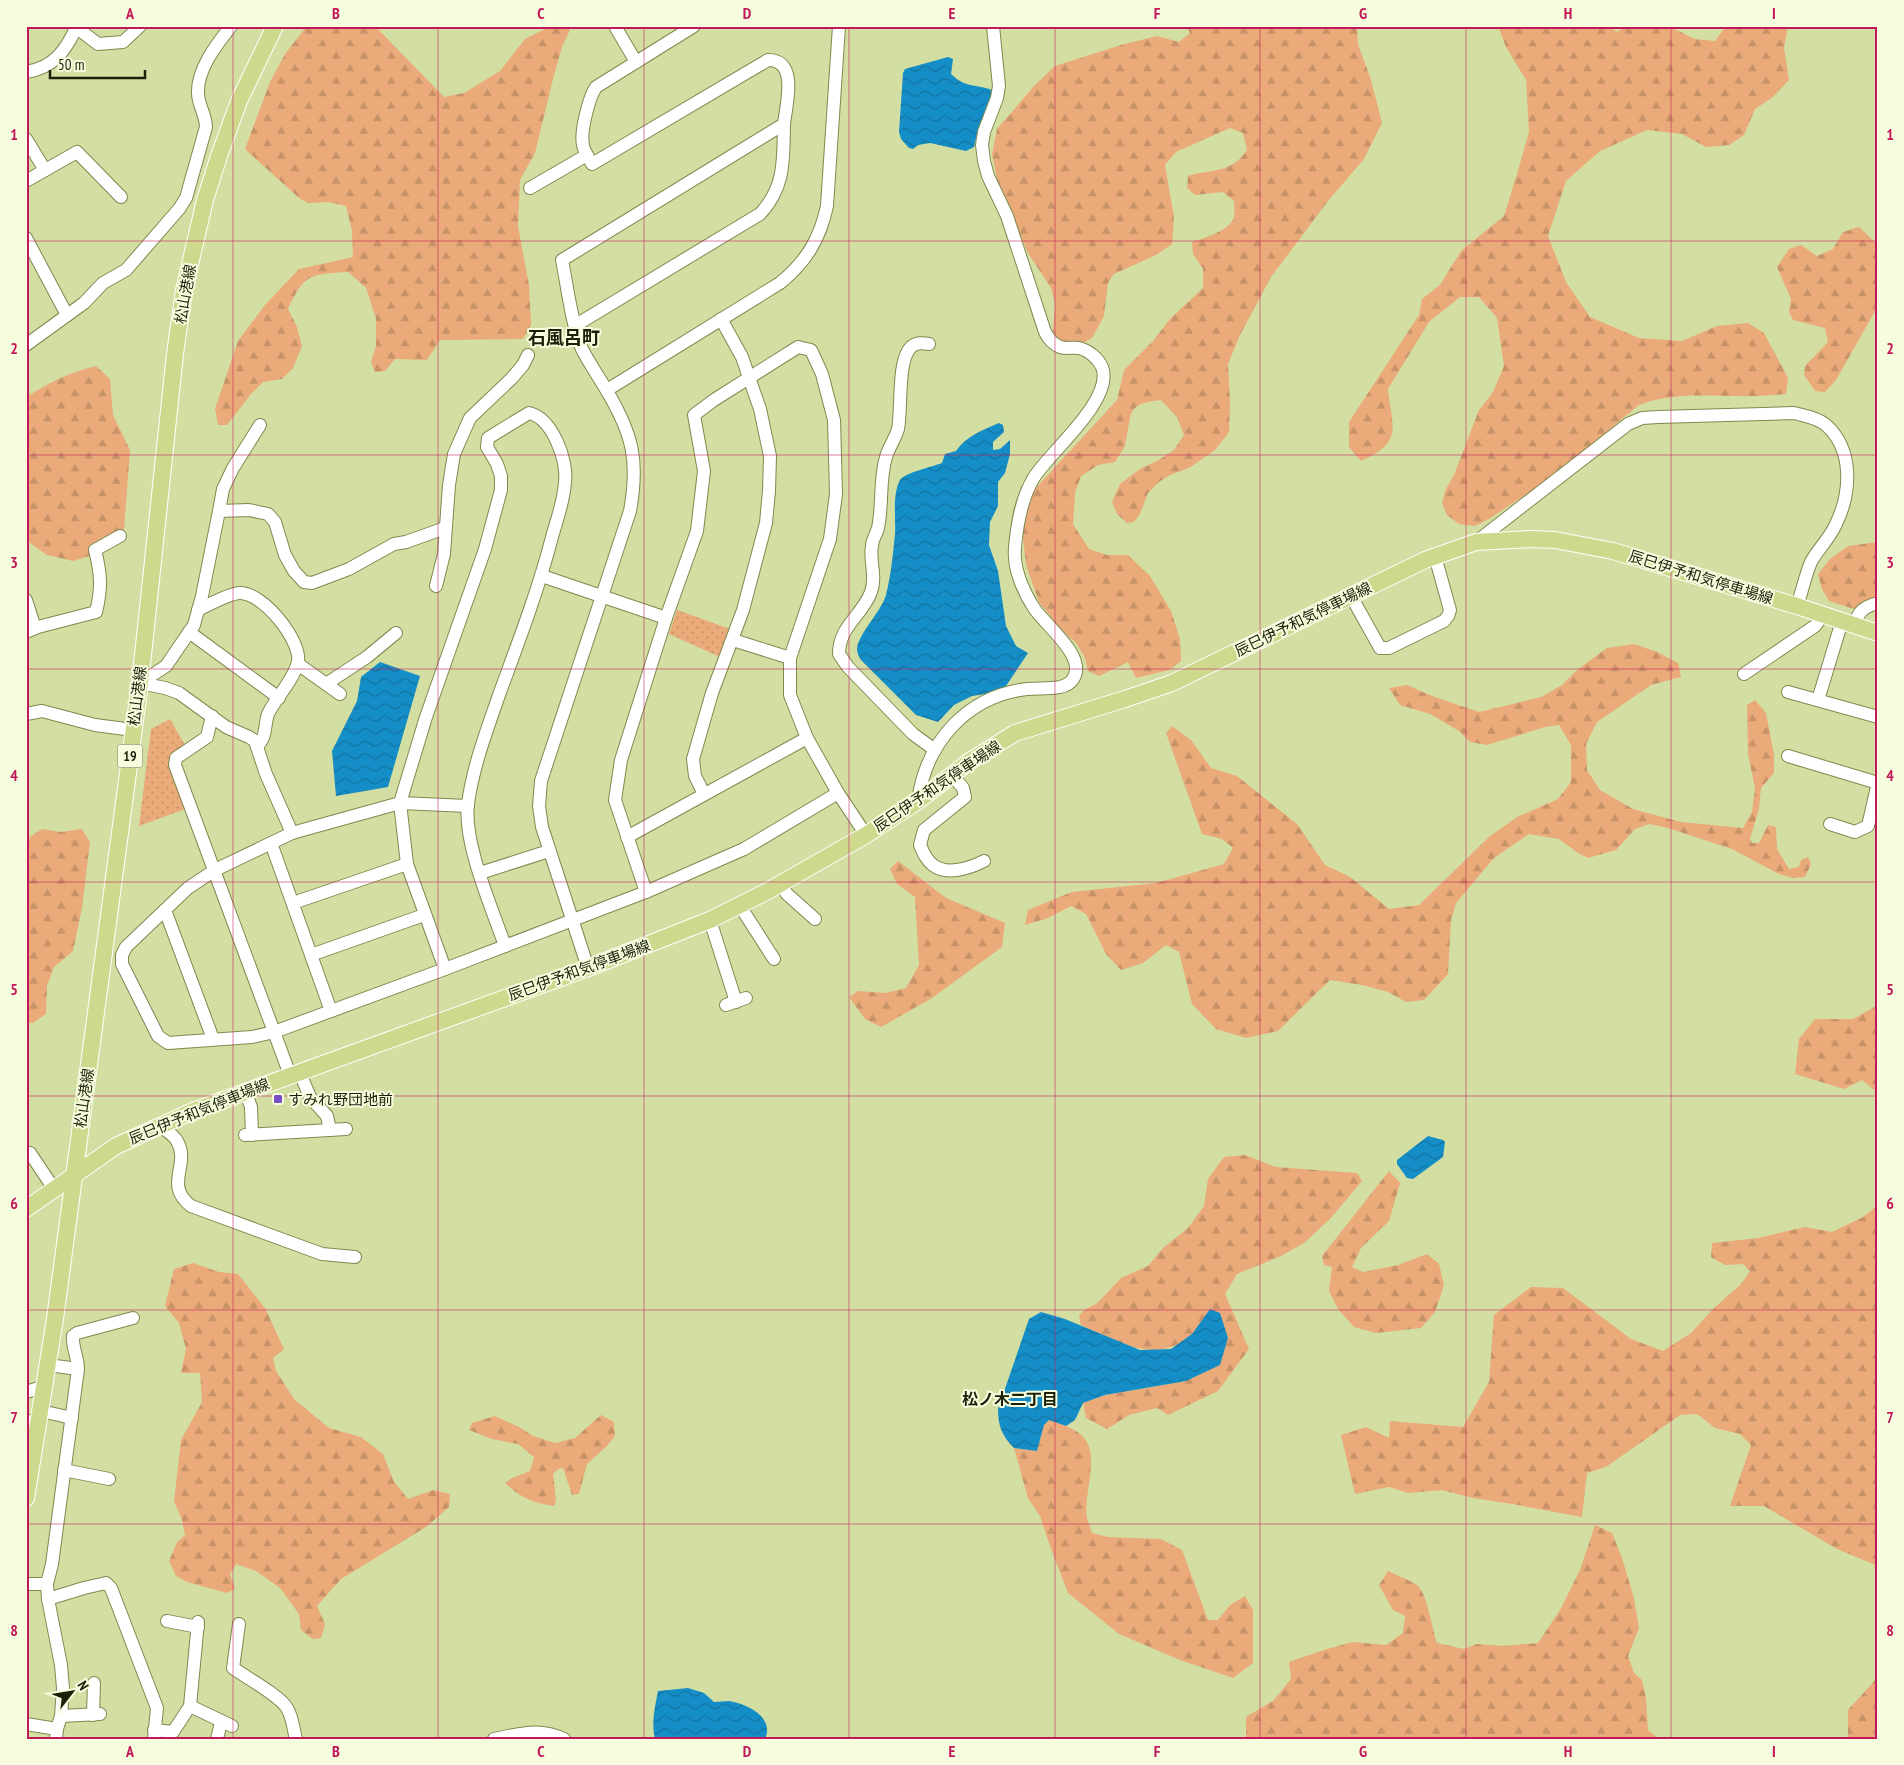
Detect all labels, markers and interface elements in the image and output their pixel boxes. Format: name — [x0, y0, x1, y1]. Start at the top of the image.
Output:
text: A — [125, 3, 135, 23]
text: B — [332, 3, 340, 23]
text: C — [537, 3, 545, 23]
text: D — [743, 3, 752, 23]
text: E — [949, 3, 956, 23]
text: F — [1154, 3, 1161, 23]
text: G — [1359, 3, 1367, 23]
text: H — [1564, 3, 1572, 23]
text: I — [1772, 3, 1776, 23]
scale bar — [50, 48, 145, 80]
text: 50 m — [58, 55, 84, 74]
text: 1 — [10, 124, 18, 144]
text: 1 — [1886, 124, 1894, 144]
street label: 松山港線 — [170, 263, 200, 325]
district label: 石風呂町 — [528, 326, 600, 349]
text: 2 — [10, 338, 18, 358]
text: 2 — [1886, 338, 1894, 358]
street label: 辰巳伊予和気停車場線 — [1626, 546, 1776, 608]
text: 3 — [10, 552, 18, 572]
text: 3 — [1886, 552, 1894, 572]
street label: 辰巳伊予和気停車場線 — [1231, 578, 1375, 660]
street label: 松山港線 — [124, 665, 150, 727]
street label: 辰巳伊予和気停車場線 — [870, 736, 1004, 836]
road number: 19 — [118, 744, 142, 768]
text: 4 — [10, 765, 18, 785]
text: 4 — [1886, 765, 1894, 785]
street label: 辰巳伊予和気停車場線 — [505, 935, 653, 1005]
text: 5 — [10, 979, 18, 999]
text: 5 — [1886, 979, 1894, 999]
street label: 松山港線 — [70, 1067, 98, 1129]
street label: 辰巳伊予和気停車場線 — [126, 1074, 272, 1148]
place label: すみれ野団地前 — [288, 1090, 393, 1109]
marker: すみれ野団地前 — [272, 1093, 284, 1105]
text: 6 — [10, 1193, 18, 1213]
text: 6 — [1886, 1193, 1894, 1213]
district label: 松ノ木二丁目 — [962, 1389, 1058, 1409]
text: 7 — [10, 1407, 18, 1427]
text: 7 — [1886, 1407, 1894, 1427]
text: 8 — [10, 1620, 18, 1640]
text: 8 — [1886, 1620, 1894, 1640]
north arrow — [48, 1668, 98, 1718]
text: N — [73, 1677, 93, 1693]
text: A — [125, 1741, 135, 1761]
text: B — [332, 1741, 340, 1761]
text: C — [537, 1741, 545, 1761]
text: D — [743, 1741, 752, 1761]
text: E — [949, 1741, 956, 1761]
text: F — [1154, 1741, 1161, 1761]
text: G — [1359, 1741, 1367, 1761]
text: H — [1564, 1741, 1572, 1761]
text: I — [1772, 1741, 1776, 1761]

